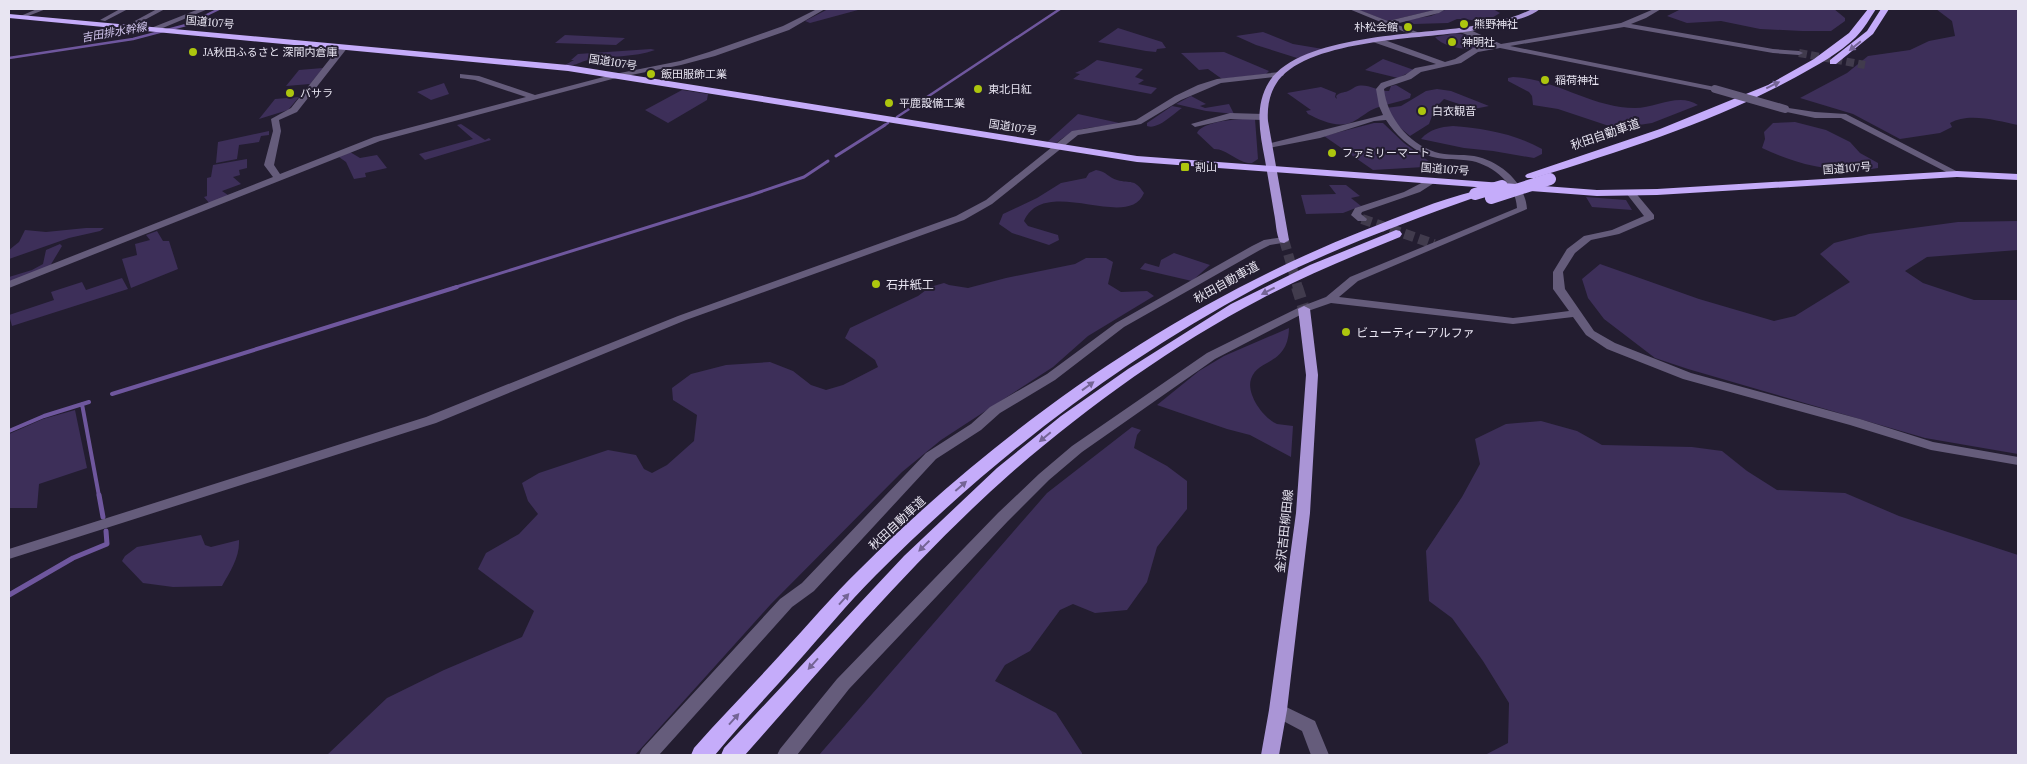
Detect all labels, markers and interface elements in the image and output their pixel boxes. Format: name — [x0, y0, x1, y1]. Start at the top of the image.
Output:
street label: 国道107号 — [185, 13, 235, 31]
place label: 熊野神社 — [1474, 17, 1518, 31]
marker: 熊野神社 — [1458, 18, 1470, 30]
water label: 吉田排水幹線 — [80, 19, 150, 45]
place label: 朴松会館 — [1354, 20, 1398, 34]
marker: 朴松会館 — [1402, 21, 1414, 33]
place label: 神明社 — [1462, 35, 1495, 49]
marker: 神明社 — [1446, 36, 1458, 48]
one-way arrow — [1848, 41, 1861, 52]
place label: JA秋田ふるさと 深間内倉庫 — [202, 45, 338, 59]
marker: JA秋田ふるさと 深間内倉庫 — [187, 46, 199, 58]
street label: 国道107号 — [588, 51, 638, 73]
place label: 飯田服飾工業 — [661, 67, 727, 81]
marker: 飯田服飾工業 — [645, 68, 657, 80]
place label: 稲荷神社 — [1555, 73, 1599, 87]
marker: 稲荷神社 — [1539, 74, 1551, 86]
one-way arrow — [1765, 81, 1780, 89]
place label: 東北日紅 — [988, 82, 1032, 96]
marker: 東北日紅 — [972, 83, 984, 95]
place label: バサラ — [300, 86, 333, 100]
marker: バサラ — [284, 87, 296, 99]
place label: 平鹿設備工業 — [899, 96, 965, 110]
marker: 平鹿設備工業 — [883, 97, 895, 109]
place label: 白衣観音 — [1432, 104, 1476, 118]
marker: 白衣観音 — [1416, 105, 1428, 117]
street label: 秋田自動車道 — [1569, 115, 1641, 153]
street label: 国道107号 — [988, 116, 1038, 138]
place label: ファミリーマート — [1342, 146, 1430, 160]
marker: ファミリーマート — [1326, 147, 1338, 159]
street label: 国道107号 — [1822, 159, 1872, 177]
place label: 割山 — [1195, 160, 1217, 174]
street label: 国道107号 — [1420, 160, 1470, 178]
marker: 割山 — [1179, 161, 1191, 173]
street label: 秋田自動車道 — [1191, 258, 1261, 306]
place label: 石井紙工 — [886, 277, 934, 292]
marker: 石井紙工 — [870, 278, 882, 290]
one-way arrow — [1261, 287, 1276, 295]
place label: ビューティーアルファ — [1356, 325, 1475, 340]
marker: ビューティーアルファ — [1340, 326, 1352, 338]
one-way arrow — [1081, 380, 1094, 391]
one-way arrow — [1039, 431, 1052, 442]
one-way arrow — [954, 481, 967, 492]
street label: 金沢吉田柳田線 — [1272, 488, 1296, 574]
street label: 秋田自動車道 — [866, 493, 928, 553]
one-way arrow — [919, 540, 931, 552]
one-way arrow — [838, 592, 849, 605]
one-way arrow — [807, 658, 819, 670]
one-way arrow — [728, 713, 740, 725]

